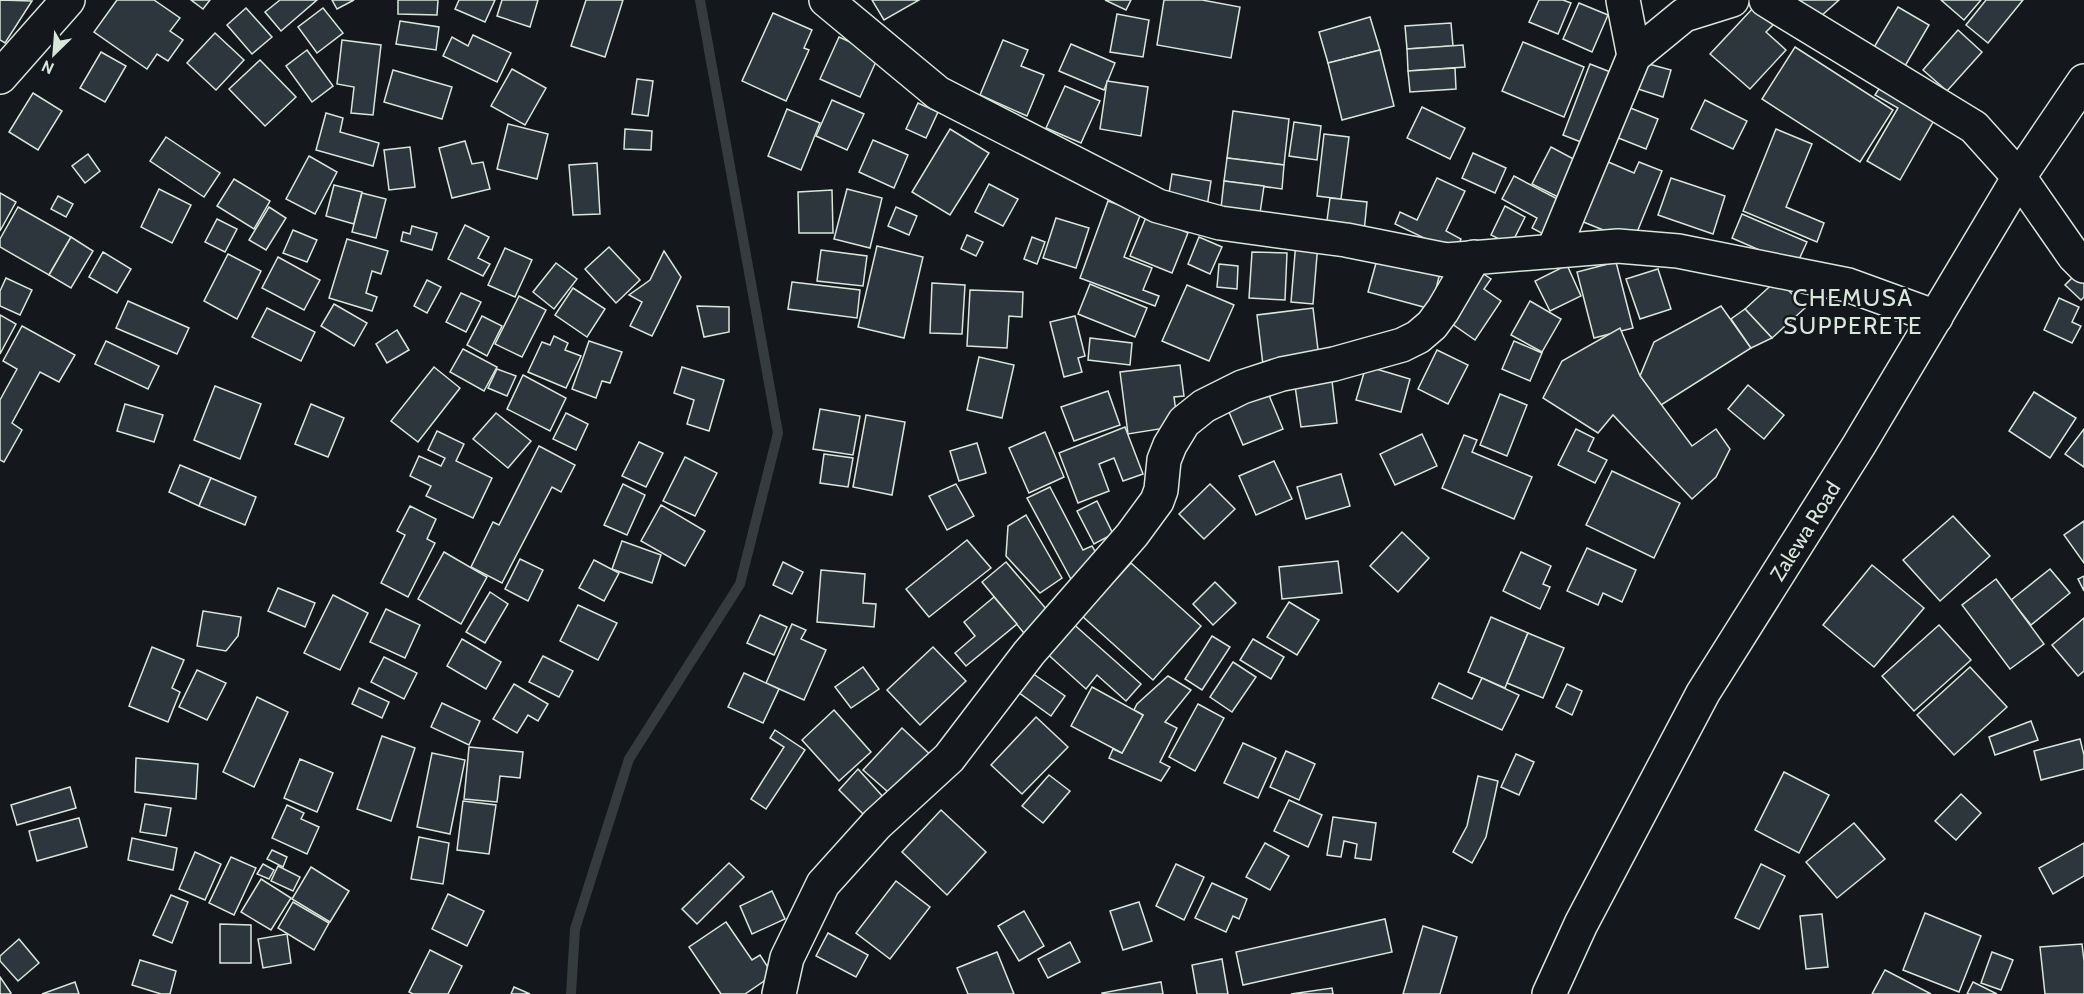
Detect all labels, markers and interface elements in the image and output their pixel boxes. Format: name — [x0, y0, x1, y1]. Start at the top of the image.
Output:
north arrow — [24, 24, 84, 84]
text: N — [39, 56, 57, 78]
district label: CHEMUSA SUPPERETE — [1783, 283, 1923, 340]
street label: Zalewa Road — [1765, 477, 1845, 585]

